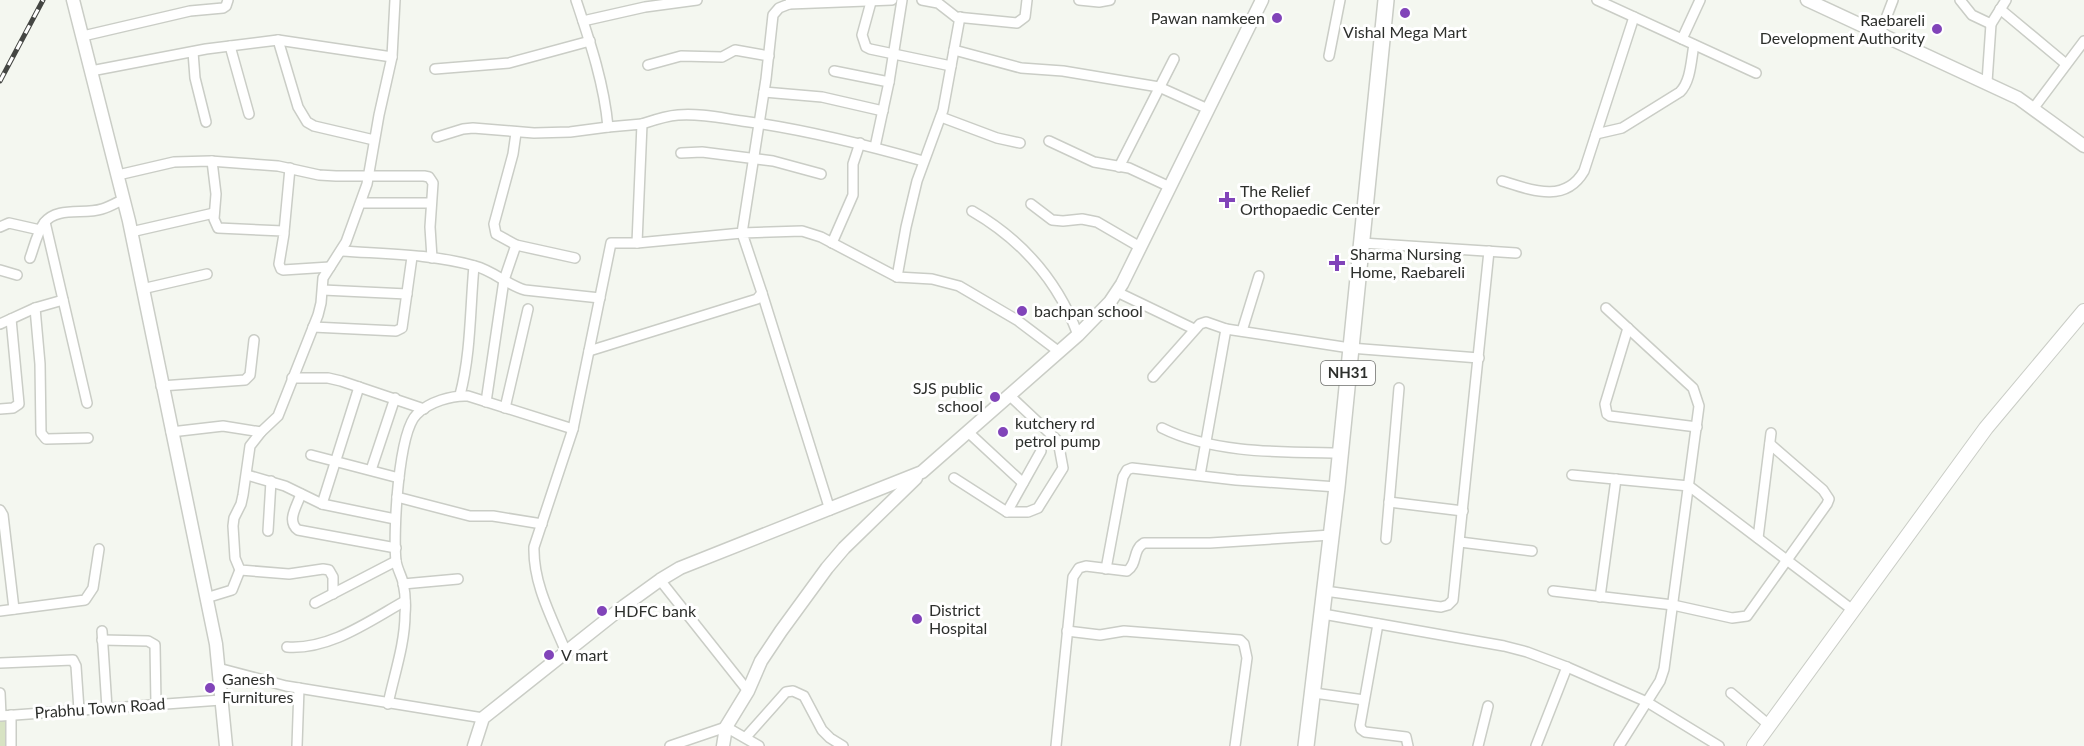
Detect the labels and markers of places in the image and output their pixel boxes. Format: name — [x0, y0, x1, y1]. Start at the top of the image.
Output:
marker: Vishal Mega Mart — [1398, 6, 1412, 20]
place label: Pawan namkeen — [1151, 8, 1265, 27]
place label: Raebareli Development Authority — [1760, 10, 1926, 47]
marker: Pawan namkeen — [1270, 11, 1284, 25]
place label: Vishal Mega Mart — [1343, 22, 1467, 41]
marker: Raebareli Development Authority — [1930, 22, 1944, 36]
place label: The Relief Orthopaedic Center — [1240, 181, 1380, 218]
marker: The Relief Orthopaedic Center — [1218, 191, 1236, 209]
place label: Sharma Nursing Home, Raebareli — [1350, 244, 1465, 281]
marker: Sharma Nursing Home, Raebareli — [1328, 254, 1346, 272]
place label: bachpan school — [1034, 301, 1143, 320]
marker: bachpan school — [1015, 304, 1029, 318]
place label: SJS public school — [913, 378, 983, 415]
marker: SJS public school — [988, 390, 1002, 404]
place label: kutchery rd petrol pump — [1015, 413, 1101, 450]
marker: kutchery rd petrol pump — [996, 425, 1010, 439]
place label: District Hospital — [929, 600, 987, 637]
place label: HDFC bank — [614, 601, 697, 620]
marker: HDFC bank — [595, 604, 609, 618]
marker: District Hospital — [910, 612, 924, 626]
place label: V mart — [561, 645, 608, 664]
marker: V mart — [542, 648, 556, 662]
place label: Ganesh Furnitures — [222, 669, 294, 706]
marker: Ganesh Furnitures — [203, 681, 217, 695]

